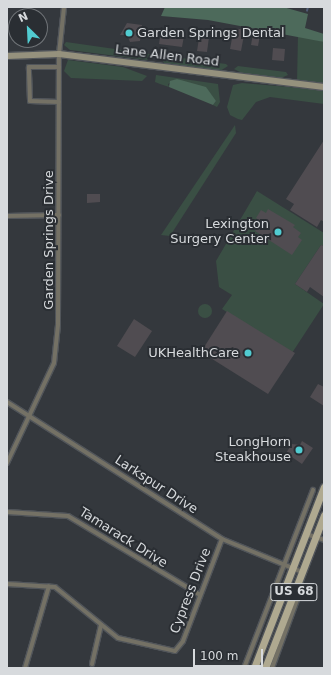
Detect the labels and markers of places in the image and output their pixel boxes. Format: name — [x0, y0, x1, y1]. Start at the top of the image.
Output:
place label: Garden Springs Dental — [137, 25, 285, 41]
marker: Garden Springs Dental — [124, 28, 134, 38]
place label: Lexington Surgery Center — [170, 217, 269, 248]
marker: Lexington Surgery Center — [272, 226, 284, 238]
place label: UKHealthCare — [148, 345, 239, 361]
marker: UKHealthCare — [242, 347, 254, 359]
place label: LongHorn Steakhouse — [215, 435, 291, 466]
marker: LongHorn Steakhouse — [294, 445, 304, 455]

